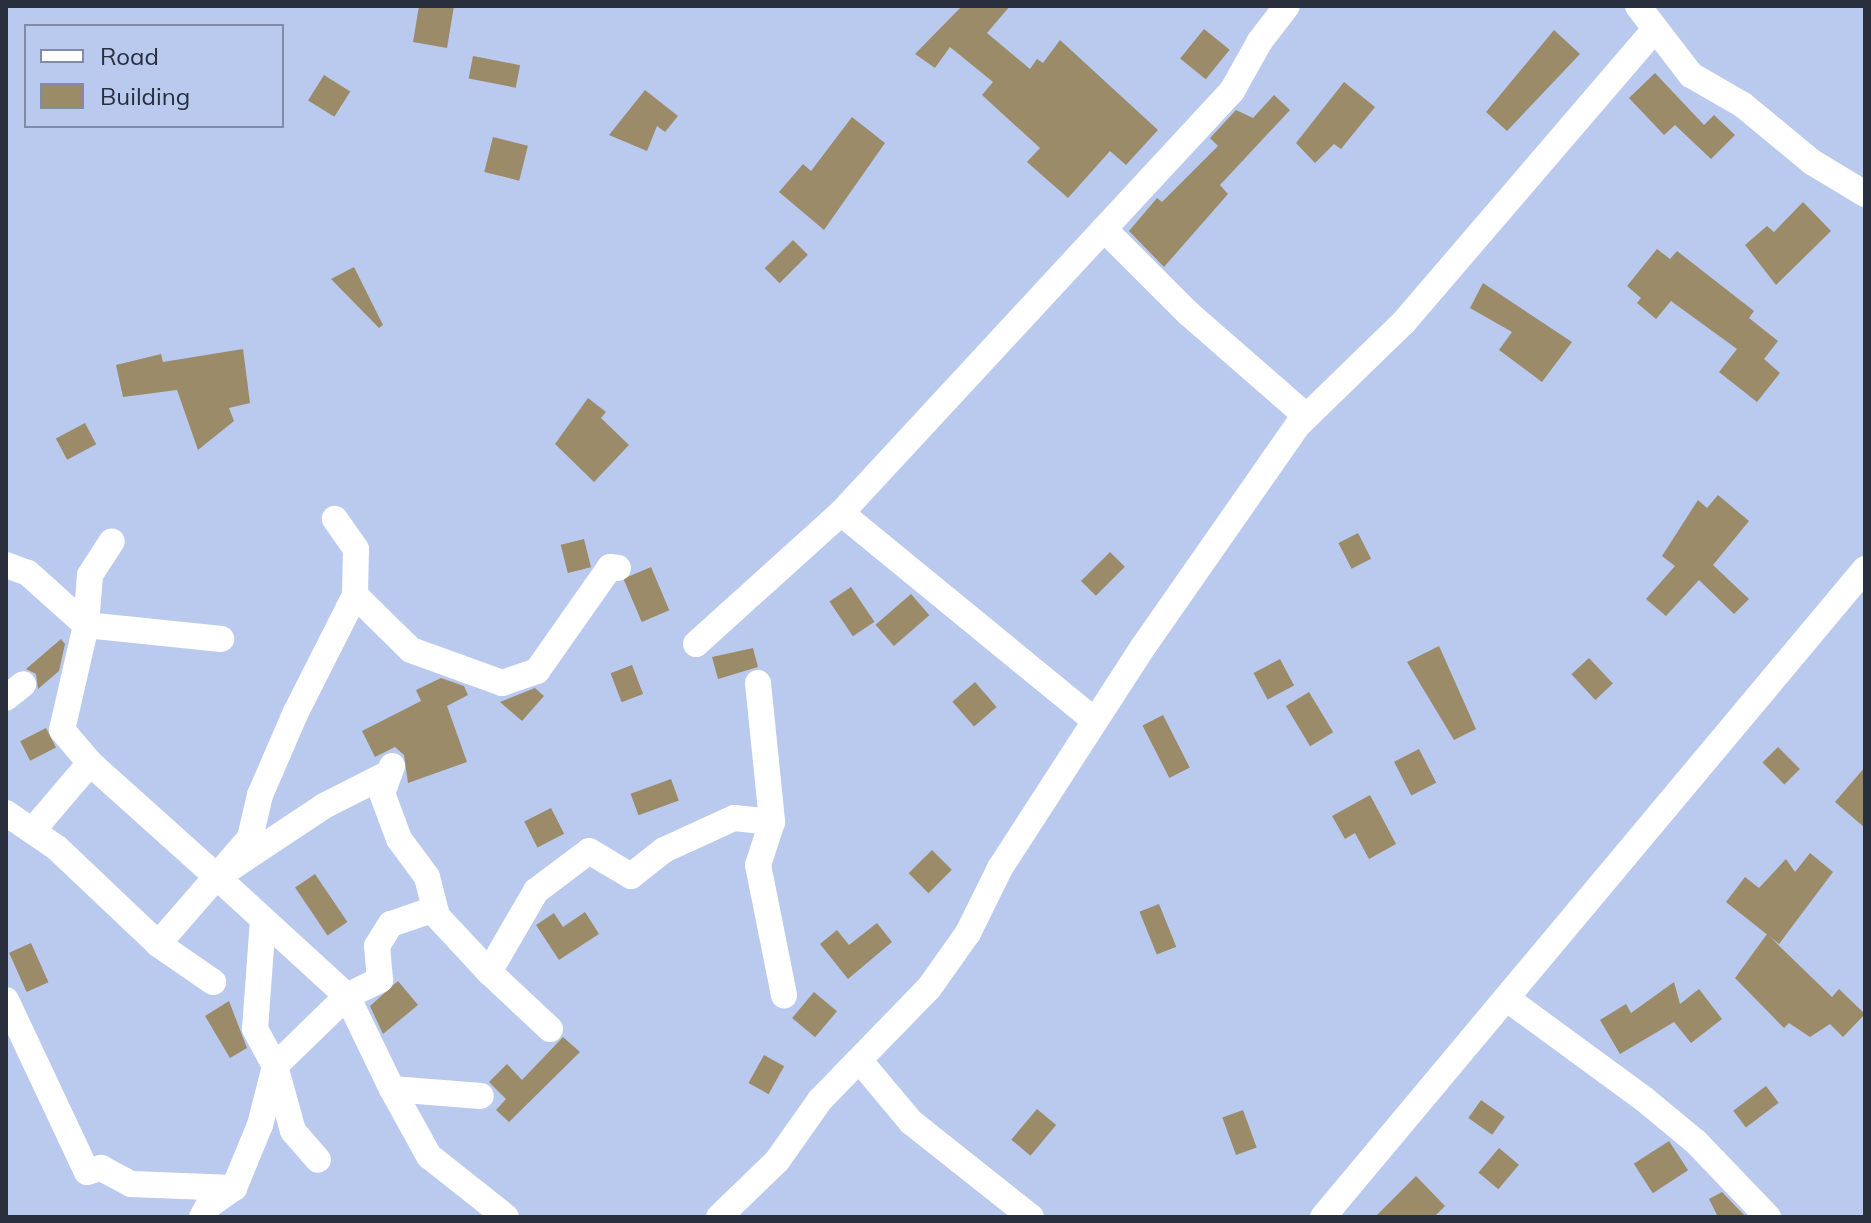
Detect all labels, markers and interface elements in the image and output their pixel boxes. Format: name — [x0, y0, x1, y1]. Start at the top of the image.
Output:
legend — [24, 24, 284, 128]
text: Road — [100, 41, 159, 71]
text: Building — [100, 81, 190, 111]

